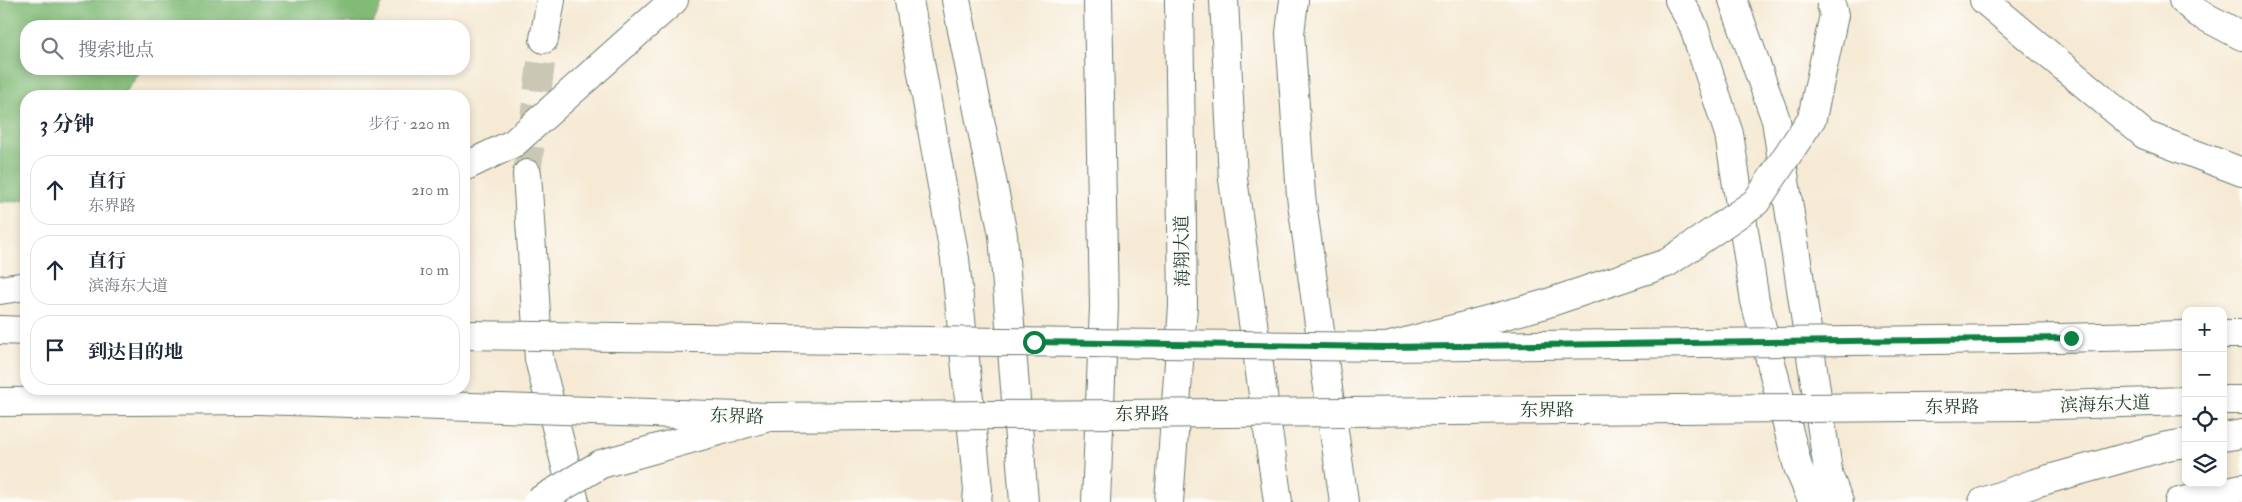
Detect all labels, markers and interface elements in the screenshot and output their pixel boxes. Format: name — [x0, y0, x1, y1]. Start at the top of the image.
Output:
search box — [20, 20, 470, 75]
icon: search — [38, 34, 66, 62]
text: 搜索地点 — [78, 38, 154, 62]
text: 3 分钟 — [40, 111, 94, 138]
text: 步行 · 220 m — [368, 114, 450, 134]
text: 直行 — [88, 169, 126, 193]
icon: ahead — [41, 176, 69, 204]
text: 210 m — [411, 180, 449, 200]
text: 东界路 — [88, 196, 136, 216]
street label: 海翔大道 — [1170, 215, 1195, 287]
text: 直行 — [88, 249, 126, 273]
icon: ahead — [41, 256, 69, 284]
text: 10 m — [419, 260, 449, 280]
text: 滨海东大道 — [88, 276, 168, 296]
map controls — [2182, 307, 2227, 487]
button: + — [2182, 307, 2227, 352]
route end — [2060, 327, 2083, 350]
route start — [1023, 331, 1046, 354]
icon: arrive — [41, 336, 69, 364]
text: 到达目的地 — [88, 340, 183, 364]
button: − — [2182, 352, 2227, 397]
street label: 滨海东大道 — [2060, 391, 2150, 418]
street label: 东界路 — [1925, 396, 1979, 419]
button: locate — [2182, 397, 2227, 442]
street label: 东界路 — [1520, 399, 1574, 422]
street label: 东界路 — [1115, 403, 1169, 426]
street label: 东界路 — [710, 404, 764, 429]
button: layers — [2182, 442, 2227, 487]

